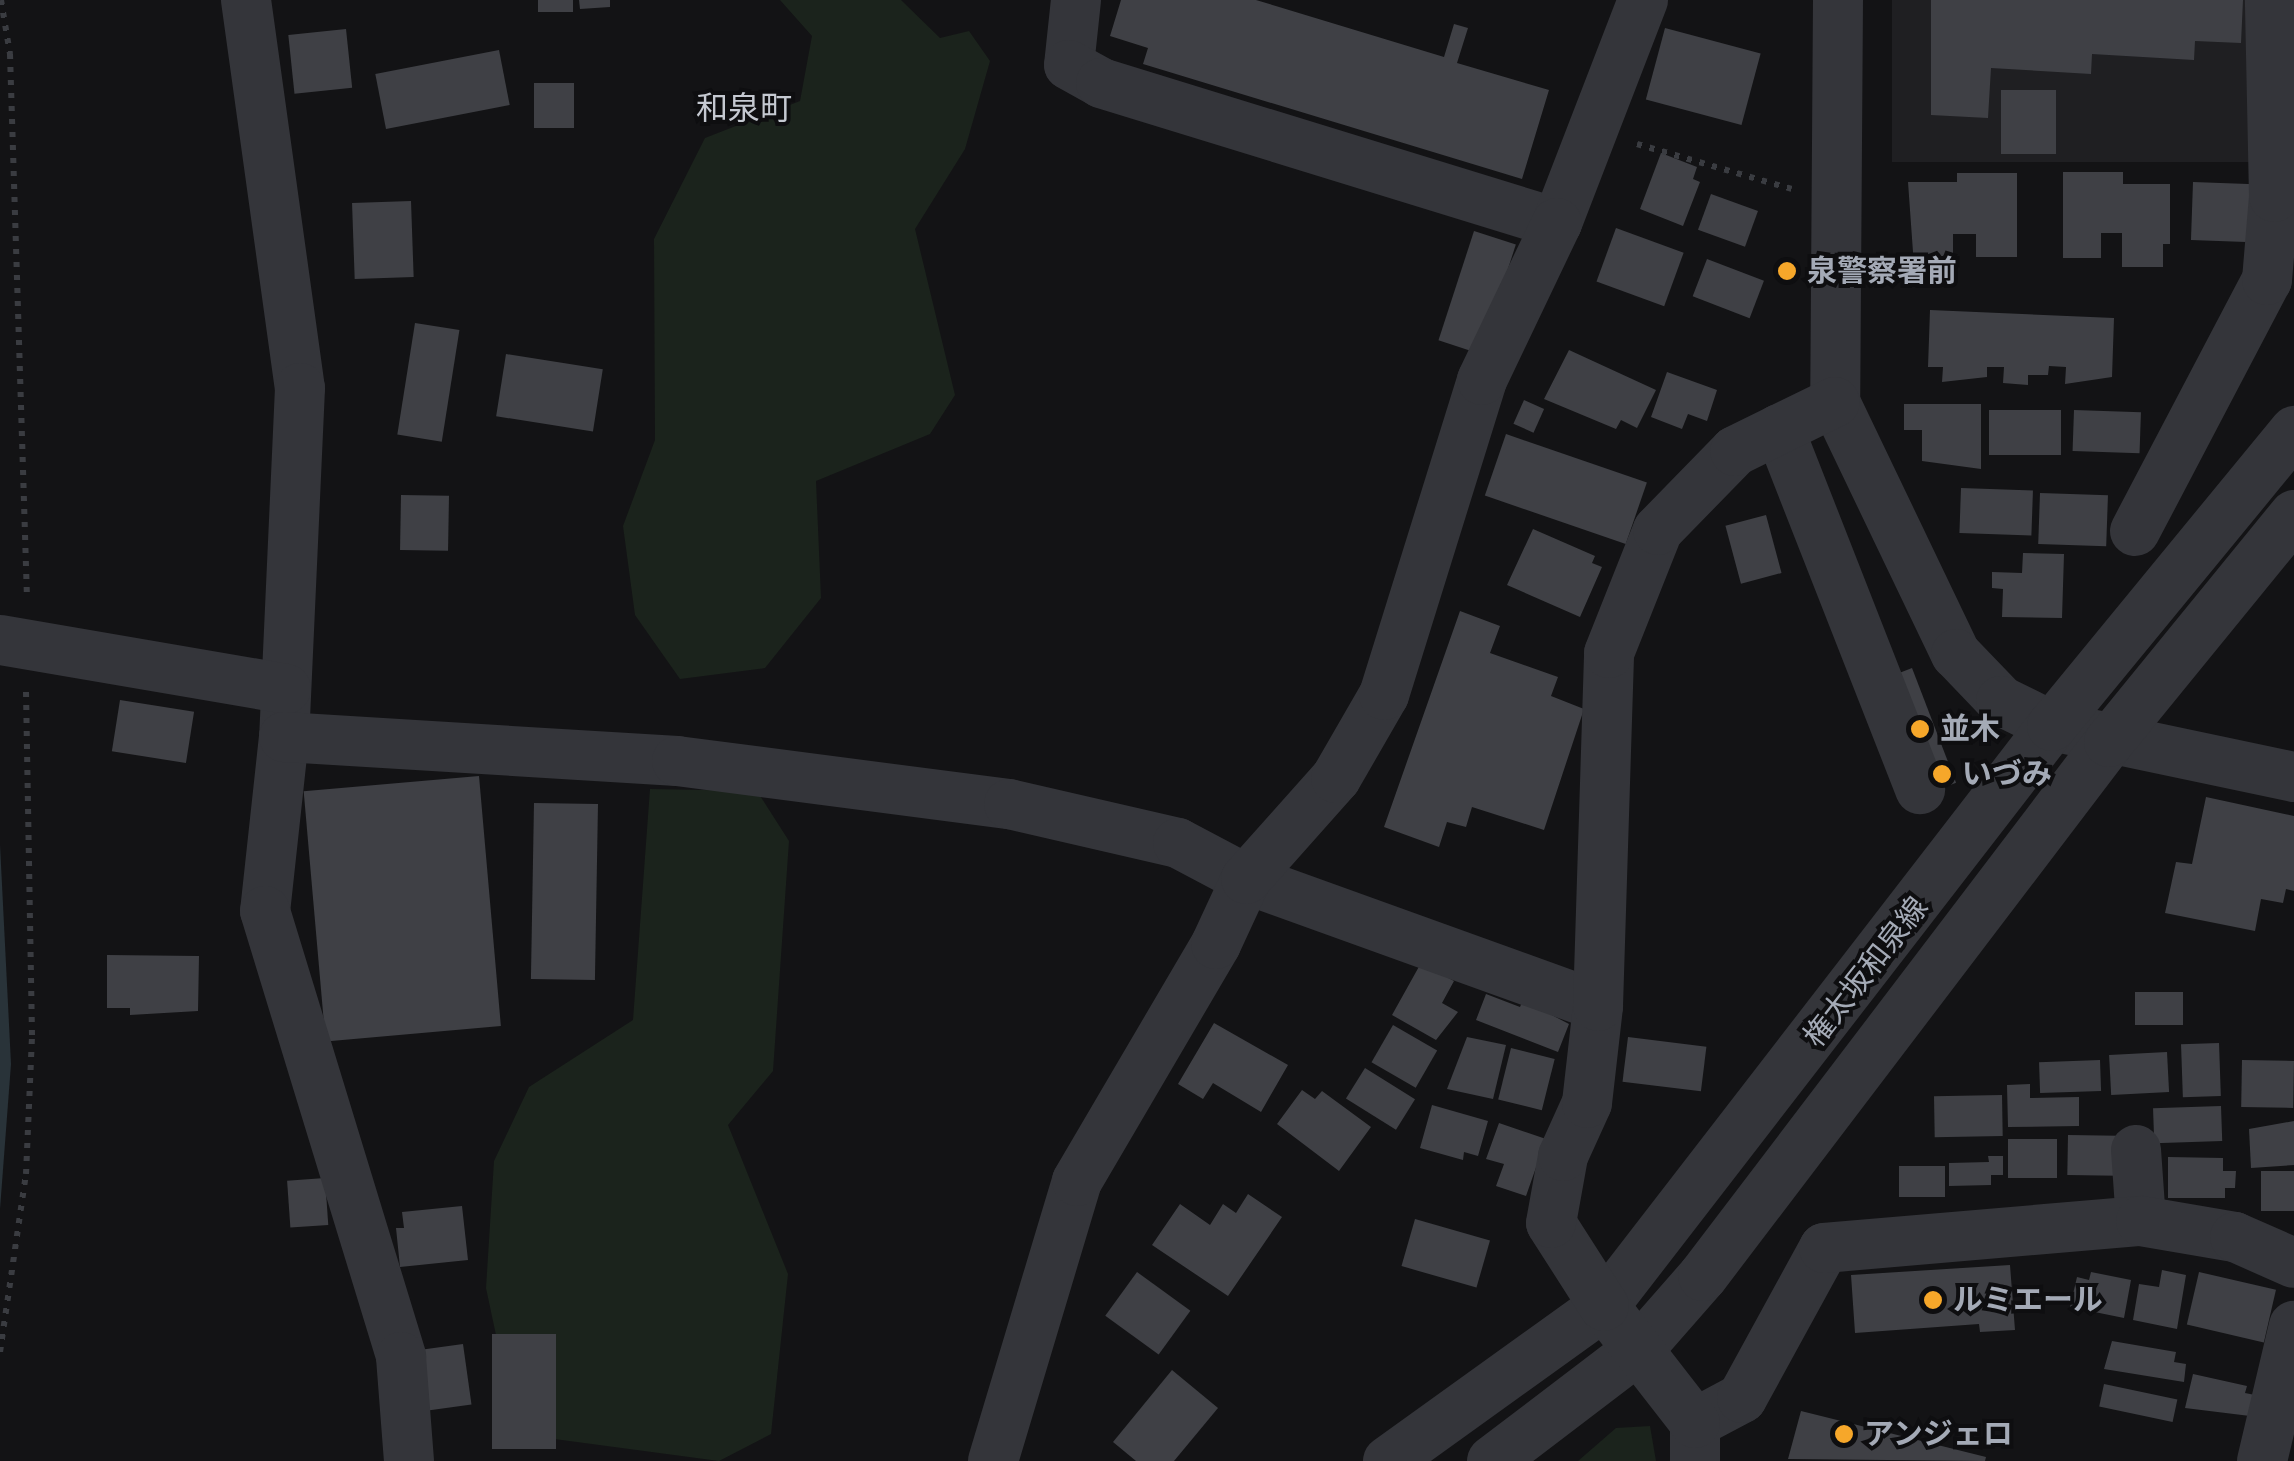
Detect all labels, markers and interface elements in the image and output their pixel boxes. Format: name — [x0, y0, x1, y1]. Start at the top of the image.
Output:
district label: 和泉町 — [696, 89, 792, 127]
place label: 泉警察署前 — [1807, 253, 1957, 289]
marker: 泉警察署前 — [1776, 260, 1798, 282]
place label: 並木 — [1940, 711, 2000, 747]
marker: 並木 — [1909, 718, 1931, 740]
place label: いづみ — [1962, 756, 2052, 792]
marker: いづみ — [1931, 763, 1953, 785]
street label: 権太坂和泉線 — [1796, 890, 1936, 1054]
place label: ルミエール — [1953, 1282, 2103, 1318]
marker: ルミエール — [1922, 1289, 1944, 1311]
place label: アンジェロ — [1864, 1416, 2014, 1452]
marker: アンジェロ — [1833, 1423, 1855, 1445]

